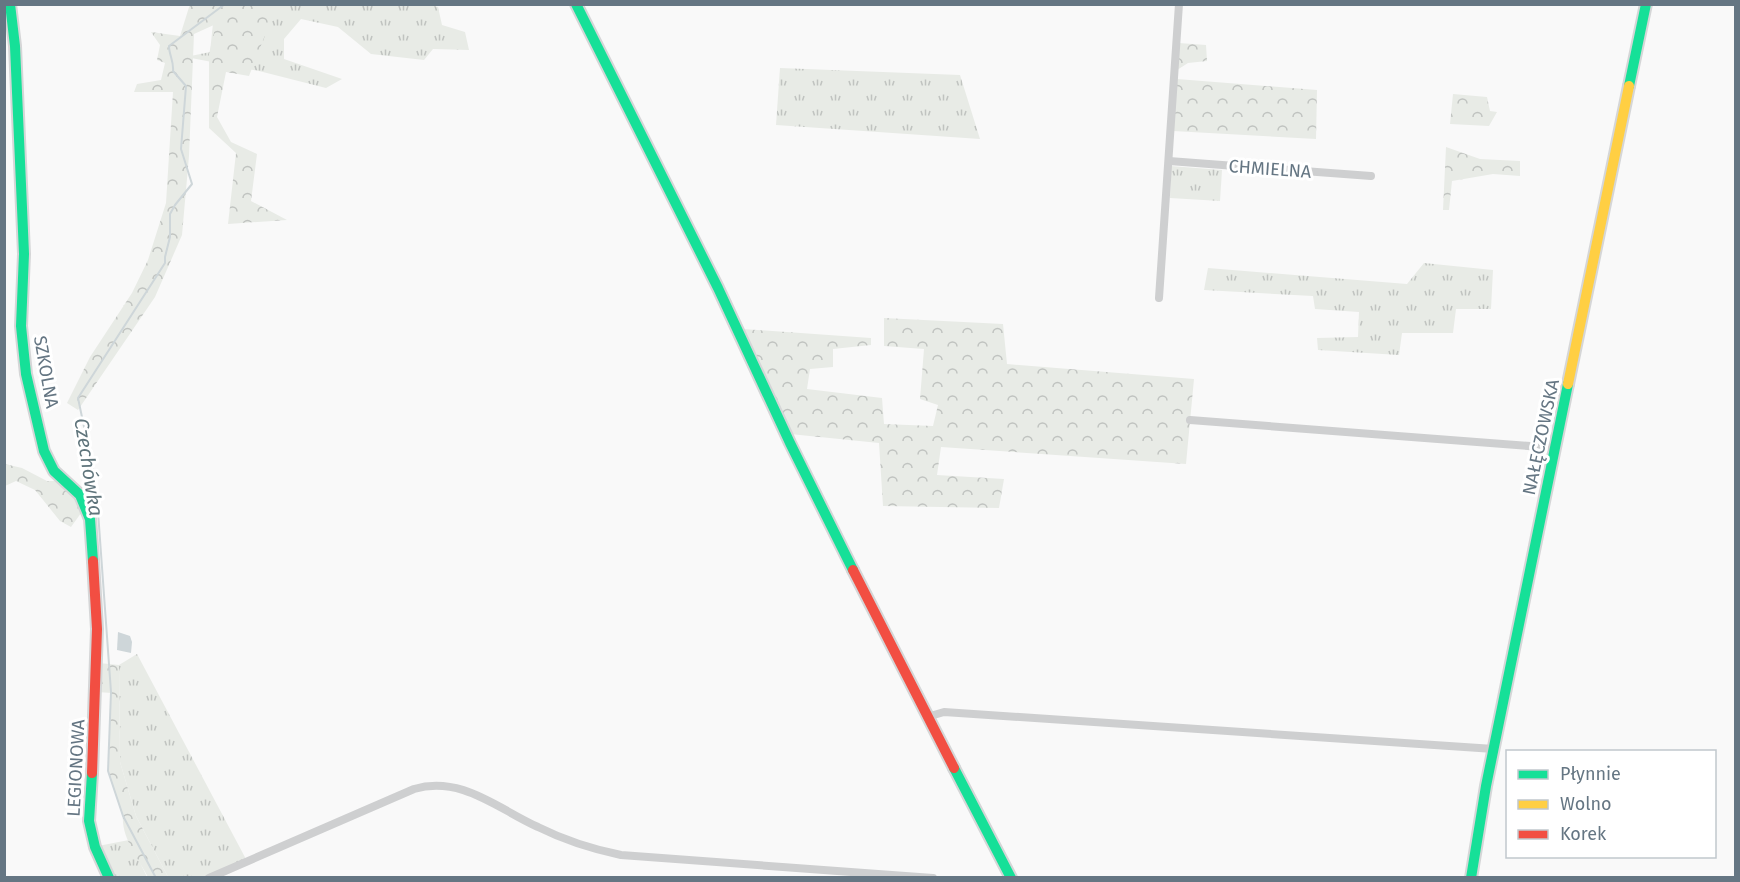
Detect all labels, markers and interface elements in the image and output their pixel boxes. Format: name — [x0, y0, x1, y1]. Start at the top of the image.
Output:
street label: CHMIELNA — [1228, 155, 1313, 183]
street label: SZKOLNA — [29, 334, 63, 411]
street label: NAŁĘCZOWSKA — [1518, 376, 1564, 497]
water label: Czechówka — [69, 416, 109, 518]
street label: LEGIONOWA — [62, 718, 90, 817]
legend — [1506, 750, 1716, 858]
text: Płynnie — [1560, 763, 1621, 785]
text: Wolno — [1560, 793, 1612, 815]
text: Korek — [1560, 823, 1607, 845]

